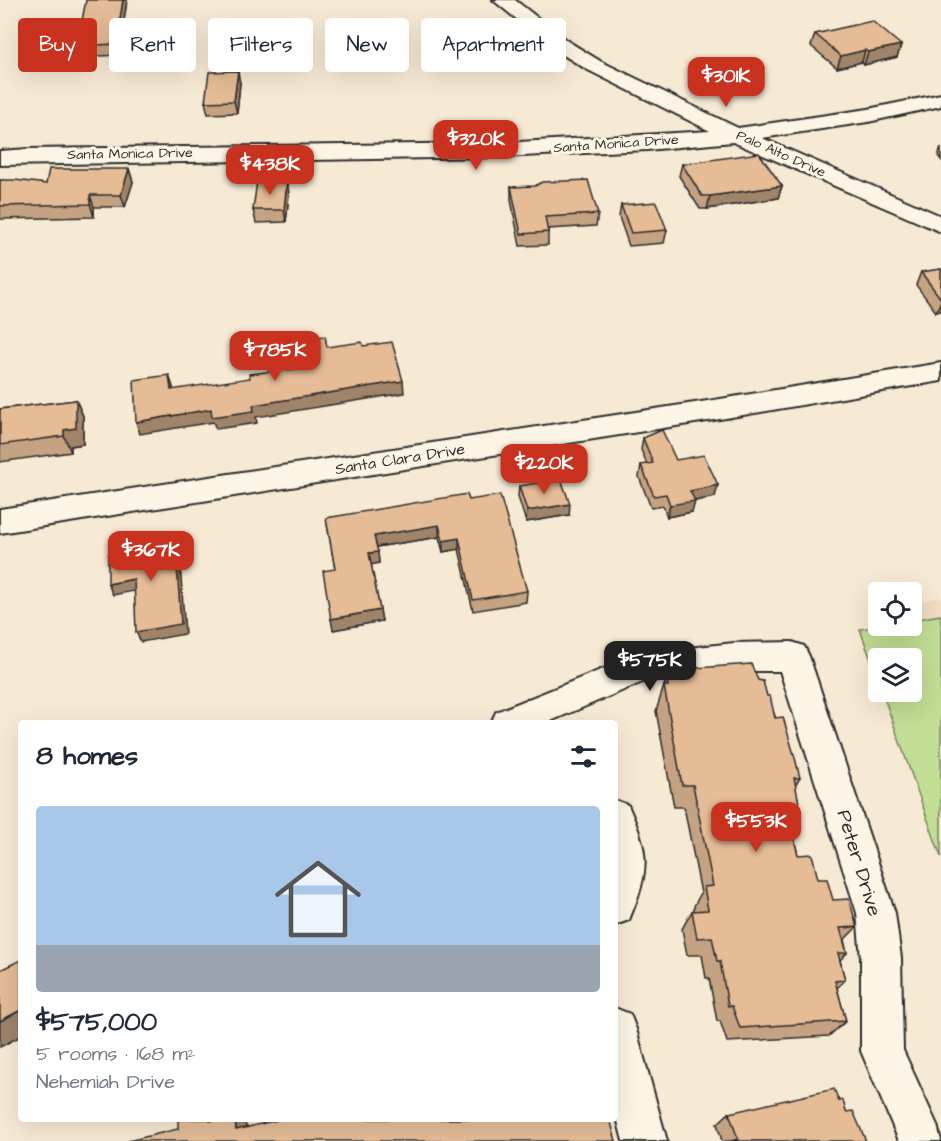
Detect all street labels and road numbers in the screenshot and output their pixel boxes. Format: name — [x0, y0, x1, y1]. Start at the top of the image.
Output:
street label: Palo Alto Drive — [733, 125, 829, 183]
street label: Santa Monica Drive — [553, 130, 680, 158]
street label: Santa Monica Drive — [67, 143, 193, 165]
street label: Santa Clara Drive — [333, 438, 467, 480]
street label: Peter Drive — [830, 806, 888, 920]

